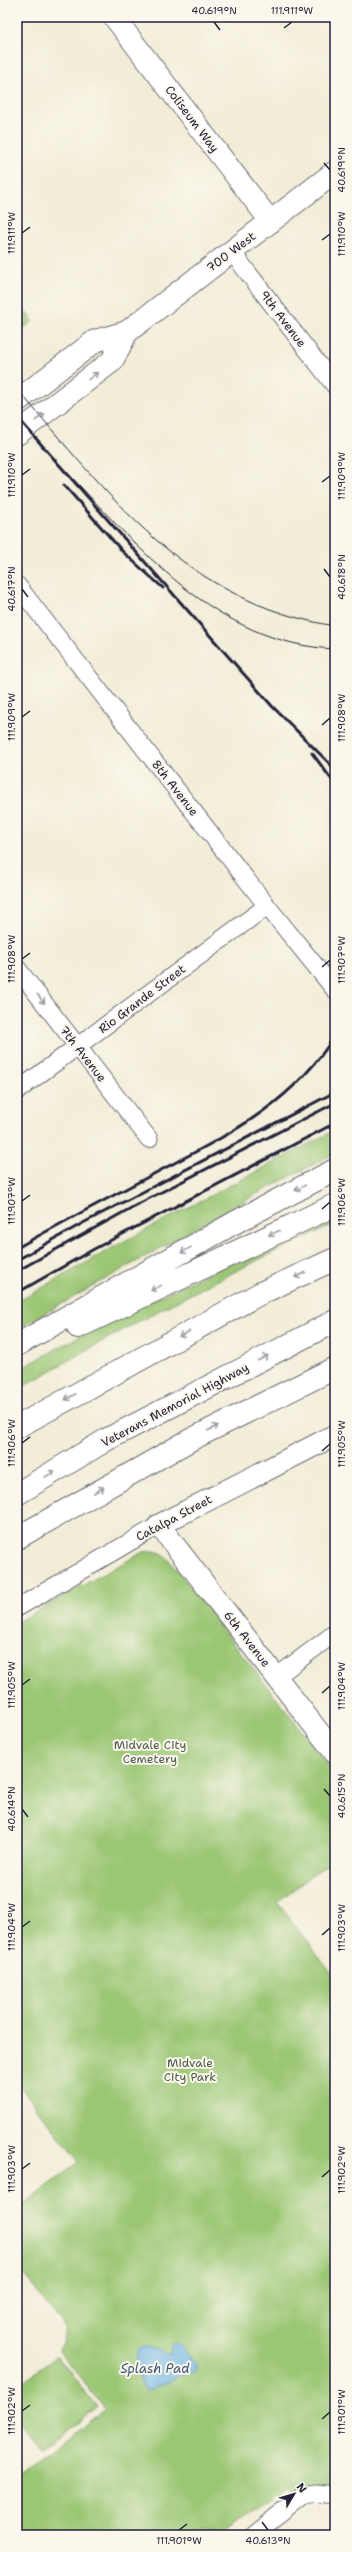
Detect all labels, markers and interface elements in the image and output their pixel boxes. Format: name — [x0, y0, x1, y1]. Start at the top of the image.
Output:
text: 40.619°N — [191, 4, 237, 17]
text: 111.911°W — [271, 4, 314, 17]
street label: Coliseum Way — [162, 82, 223, 156]
text: 40.619°N — [335, 147, 348, 193]
text: 111.911°W — [5, 211, 18, 254]
text: 111.910°W — [335, 211, 348, 257]
street label: 700 West — [203, 228, 259, 276]
street label: 9th Avenue — [256, 287, 310, 351]
one-way arrow — [88, 372, 99, 380]
one-way arrow — [34, 413, 45, 421]
text: 111.909°W — [335, 451, 348, 500]
text: 111.910°W — [5, 452, 18, 498]
text: 40.618°N — [335, 554, 348, 600]
text: 40.617°N — [5, 566, 18, 612]
text: 111.909°W — [5, 692, 18, 741]
text: 111.908°W — [335, 693, 348, 742]
street label: 8th Avenue — [148, 757, 202, 820]
text: 111.908°W — [5, 934, 18, 983]
text: 111.907°W — [335, 936, 348, 984]
street label: Rio Grande Street — [95, 961, 189, 1037]
one-way arrow — [36, 994, 45, 1005]
street label: 7th Avenue — [56, 1023, 110, 1086]
text: 111.907°W — [5, 1177, 18, 1225]
text: 111.906°W — [335, 1177, 348, 1226]
one-way arrow — [295, 1185, 307, 1193]
one-way arrow — [268, 1230, 280, 1237]
one-way arrow — [180, 1247, 192, 1254]
one-way arrow — [294, 1272, 306, 1279]
one-way arrow — [150, 1285, 162, 1292]
one-way arrow — [178, 1331, 190, 1338]
one-way arrow — [257, 1354, 269, 1362]
street label: Veterans Memorial Highway — [98, 1359, 252, 1451]
one-way arrow — [64, 1393, 76, 1401]
text: 111.906°W — [5, 1418, 18, 1467]
text: 111.905°W — [335, 1420, 348, 1468]
one-way arrow — [207, 1424, 219, 1431]
one-way arrow — [44, 1469, 56, 1477]
one-way arrow — [93, 1485, 105, 1493]
street label: Catalpa Street — [133, 1491, 215, 1545]
street label: 6th Avenue — [220, 1608, 274, 1671]
text: 111.905°W — [5, 1661, 18, 1709]
text: 111.904°W — [335, 1661, 348, 1710]
park label: Midvale City Cemetery — [114, 1737, 186, 1767]
text: 40.615°N — [335, 1774, 348, 1818]
text: 40.614°N — [5, 1786, 18, 1832]
text: 111.904°W — [5, 1902, 18, 1951]
text: 111.903°W — [335, 1904, 348, 1952]
park label: Midvale City Park — [164, 2055, 216, 2085]
text: 111.903°W — [5, 2145, 18, 2193]
text: 111.902°W — [335, 2146, 348, 2194]
water label: Splash Pad — [120, 2360, 190, 2377]
text: 111.902°W — [5, 2387, 18, 2435]
text: 111.901°W — [335, 2389, 348, 2435]
north arrow — [274, 2474, 314, 2514]
text: N — [293, 2480, 310, 2496]
text: 111.901°W — [156, 2534, 202, 2547]
text: 40.613°N — [245, 2534, 291, 2547]

